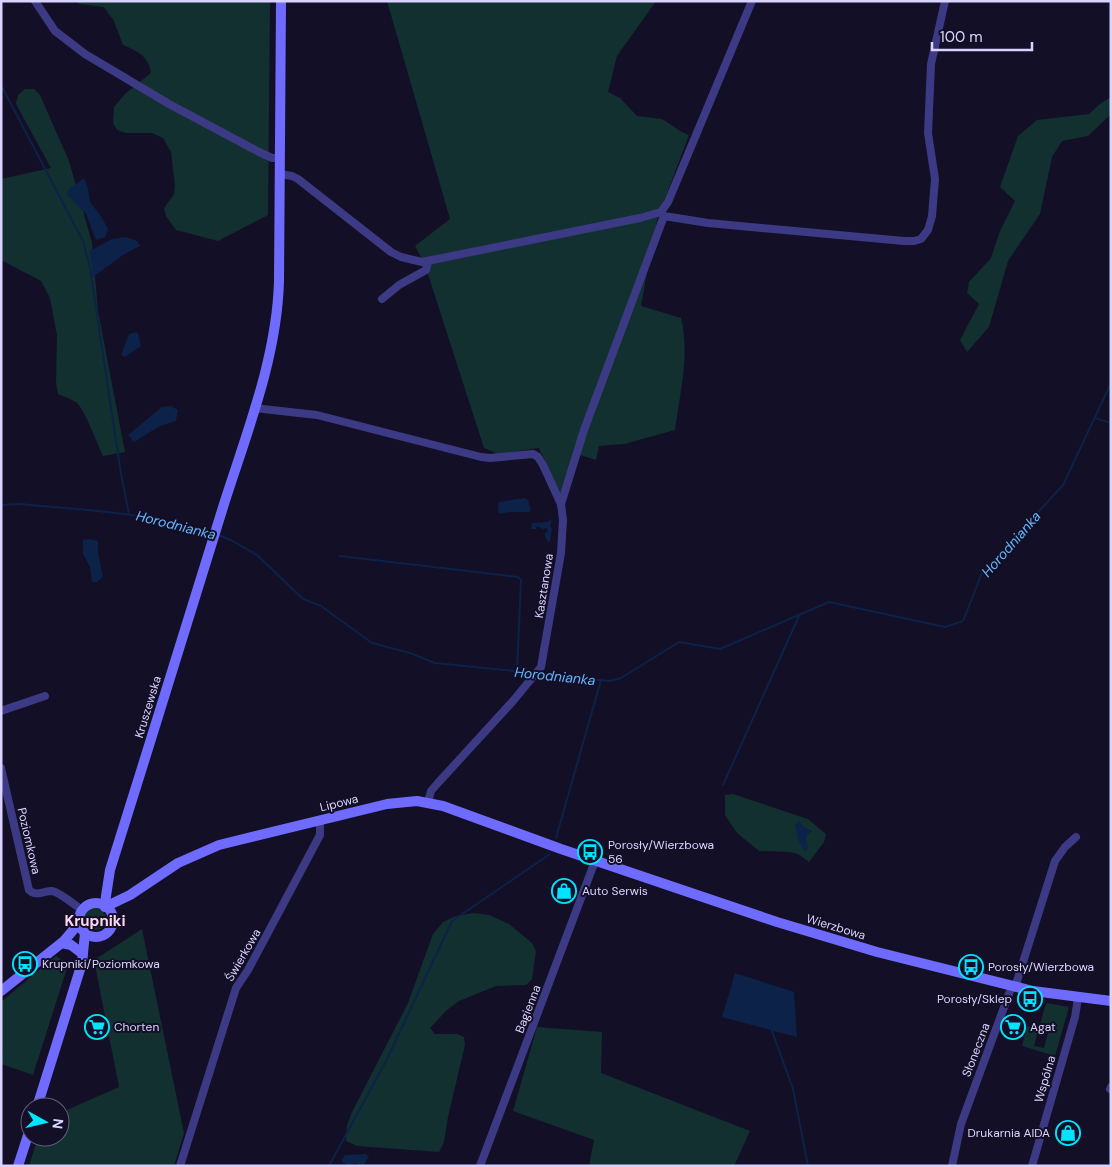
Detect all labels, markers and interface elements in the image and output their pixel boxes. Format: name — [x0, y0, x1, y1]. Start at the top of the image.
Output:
scale bar — [932, 20, 1032, 52]
text: 100 m — [940, 27, 983, 47]
water label: Horodnianka — [134, 506, 218, 544]
water label: Horodnianka — [977, 507, 1045, 581]
street label: Kasztanowa — [531, 553, 557, 619]
water label: Horodnianka — [513, 663, 597, 689]
street label: Kruszewska — [131, 674, 165, 740]
street label: Lipowa — [318, 791, 360, 815]
street label: Poziomkowa — [14, 806, 44, 876]
place label: Porosły/Wierzbowa 56 — [608, 837, 714, 867]
bus stop icon: Porosły/Wierzbowa 56 — [577, 839, 603, 865]
shop icon: Auto Serwis — [551, 878, 577, 904]
place label: Auto Serwis — [582, 883, 648, 899]
street label: Wierzbowa — [804, 910, 868, 944]
district label: Krupniki — [64, 911, 126, 931]
street label: Świerkowa — [222, 926, 264, 984]
bus stop icon: Krupniki/Poziomkowa — [12, 951, 38, 977]
bus stop icon: Porosły/Wierzbowa — [958, 954, 984, 980]
place label: Krupniki/Poziomkowa — [42, 956, 160, 972]
place label: Porosły/Wierzbowa — [988, 959, 1094, 975]
street label: Bagienna — [511, 983, 545, 1035]
bus stop icon: Porosły/Sklep — [1017, 986, 1043, 1012]
place label: Porosły/Sklep — [937, 991, 1012, 1007]
supermarket icon: Chorten — [84, 1014, 110, 1040]
supermarket icon: Agat — [1000, 1014, 1026, 1040]
place label: Chorten — [114, 1019, 159, 1035]
place label: Agat — [1030, 1019, 1056, 1035]
street label: Słoneczna — [958, 1021, 994, 1079]
street label: Wspólna — [1031, 1054, 1059, 1104]
north arrow — [20, 1097, 70, 1147]
text: N — [48, 1117, 67, 1130]
shop icon: Drukarnia AIDA — [1055, 1120, 1081, 1146]
place label: Drukarnia AIDA — [968, 1125, 1050, 1141]

